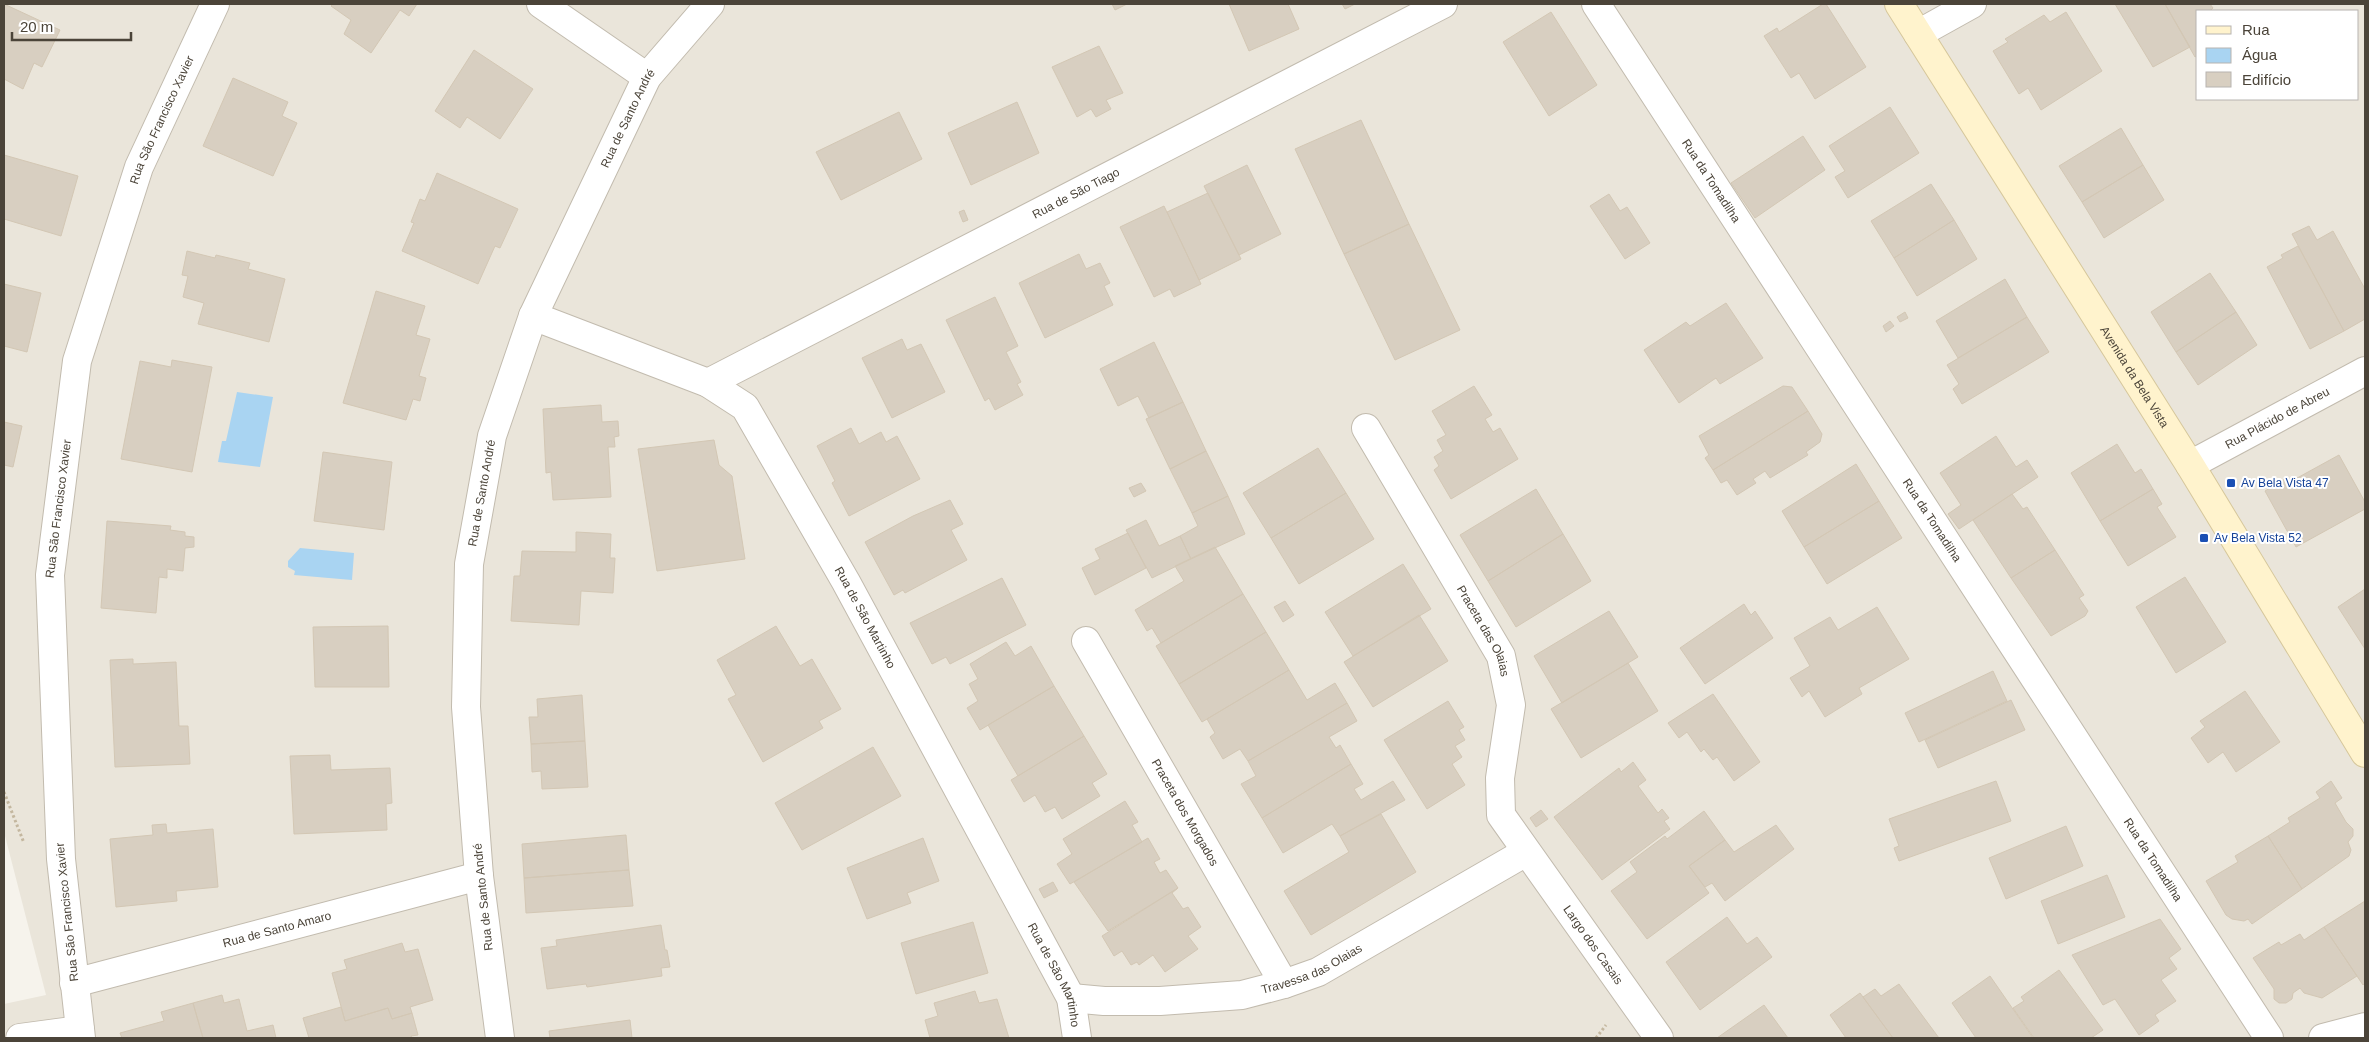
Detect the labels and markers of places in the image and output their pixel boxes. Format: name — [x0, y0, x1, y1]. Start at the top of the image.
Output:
place label: Av Bela Vista 47 — [2241, 476, 2329, 490]
marker: Av Bela Vista 47 — [2225, 477, 2237, 489]
place label: Av Bela Vista 52 — [2214, 531, 2302, 545]
marker: Av Bela Vista 52 — [2198, 532, 2210, 544]

